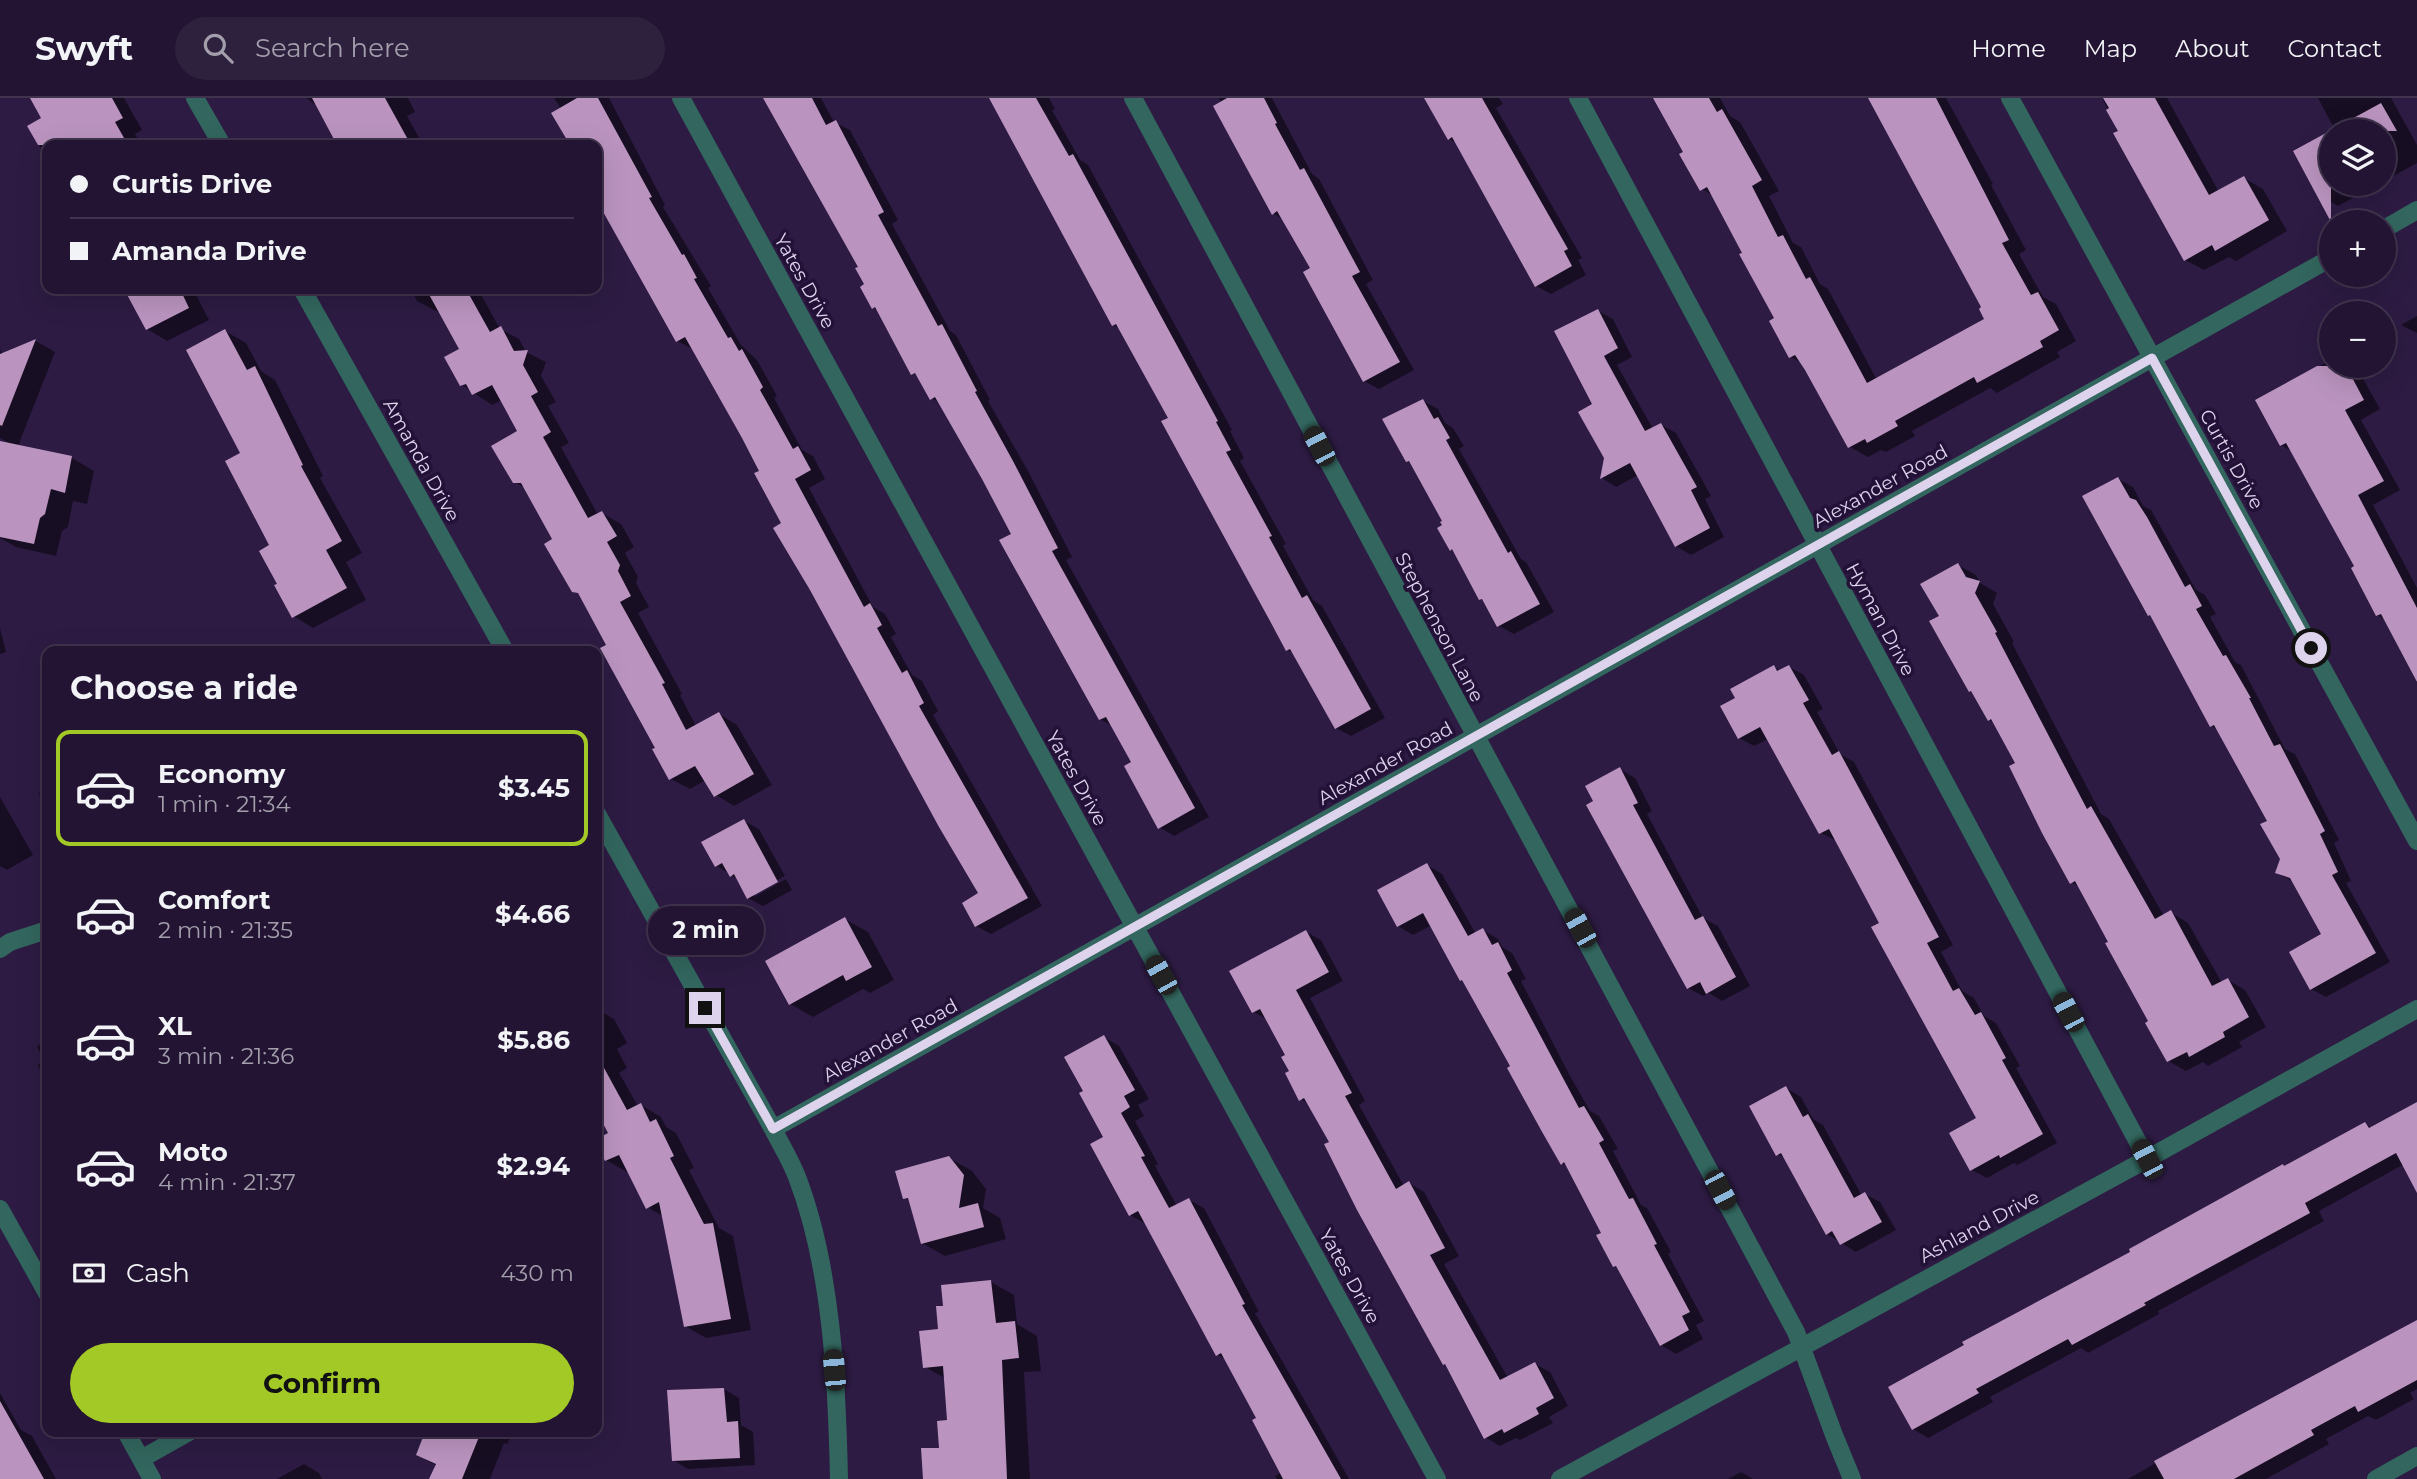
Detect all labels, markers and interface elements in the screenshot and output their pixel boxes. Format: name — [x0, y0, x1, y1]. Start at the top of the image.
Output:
search box — [175, 17, 665, 80]
text: Swyft — [35, 28, 133, 68]
icon: search — [199, 29, 237, 67]
text: Search here — [255, 32, 410, 64]
text: Home — [1971, 34, 2046, 63]
text: Map — [2084, 34, 2137, 63]
text: About — [2175, 34, 2249, 63]
text: Contact — [2287, 34, 2382, 63]
map controls — [2319, 119, 2396, 378]
button: layers — [2319, 119, 2396, 196]
text: Curtis Drive — [112, 168, 272, 200]
button: + — [2319, 210, 2396, 287]
street label: Yates Drive — [769, 230, 840, 333]
text: Amanda Drive — [112, 235, 307, 267]
button: − — [2319, 301, 2396, 378]
street label: Amanda Drive — [378, 395, 465, 526]
street label: Curtis Drive — [2195, 405, 2268, 513]
car — [1300, 423, 1339, 469]
street label: Alexander Road — [1809, 440, 1952, 533]
street label: Stephenson Lane — [1390, 548, 1489, 706]
street label: Hyman Drive — [1841, 559, 1920, 680]
route start — [2295, 632, 2327, 664]
text: Choose a ride — [70, 668, 298, 707]
street label: Alexander Road — [1314, 717, 1457, 810]
street label: Yates Drive — [1041, 727, 1112, 830]
icon: car — [74, 757, 137, 820]
text: Economy — [158, 758, 285, 790]
text: $3.45 — [498, 772, 570, 804]
text: 1 min · 21:34 — [158, 790, 291, 818]
icon: car — [74, 883, 137, 946]
text: Comfort — [158, 884, 270, 916]
text: $4.66 — [495, 898, 570, 930]
car — [1561, 905, 1600, 951]
callout: 2 min — [647, 906, 763, 956]
text: 2 min · 21:35 — [158, 916, 293, 944]
text: 2 min — [672, 916, 740, 944]
car — [1142, 952, 1181, 998]
car — [2049, 989, 2088, 1035]
route end — [689, 992, 721, 1024]
street label: Alexander Road — [819, 994, 962, 1087]
icon: car — [74, 1009, 137, 1072]
text: XL — [158, 1010, 192, 1042]
text: $5.86 — [497, 1024, 570, 1056]
text: 3 min · 21:36 — [158, 1042, 294, 1070]
icon: car — [74, 1135, 137, 1198]
text: Moto — [158, 1136, 228, 1168]
car — [2128, 1136, 2167, 1182]
text: $2.94 — [497, 1150, 570, 1182]
car — [1701, 1167, 1740, 1213]
text: 4 min · 21:37 — [158, 1168, 296, 1196]
street label: Ashland Drive — [1915, 1185, 2043, 1268]
street label: Yates Drive — [1314, 1225, 1385, 1328]
icon: cash — [70, 1254, 108, 1292]
text: Cash — [126, 1257, 190, 1289]
text: 430 m — [501, 1259, 574, 1287]
button: Confirm — [70, 1343, 574, 1423]
car — [822, 1348, 847, 1392]

